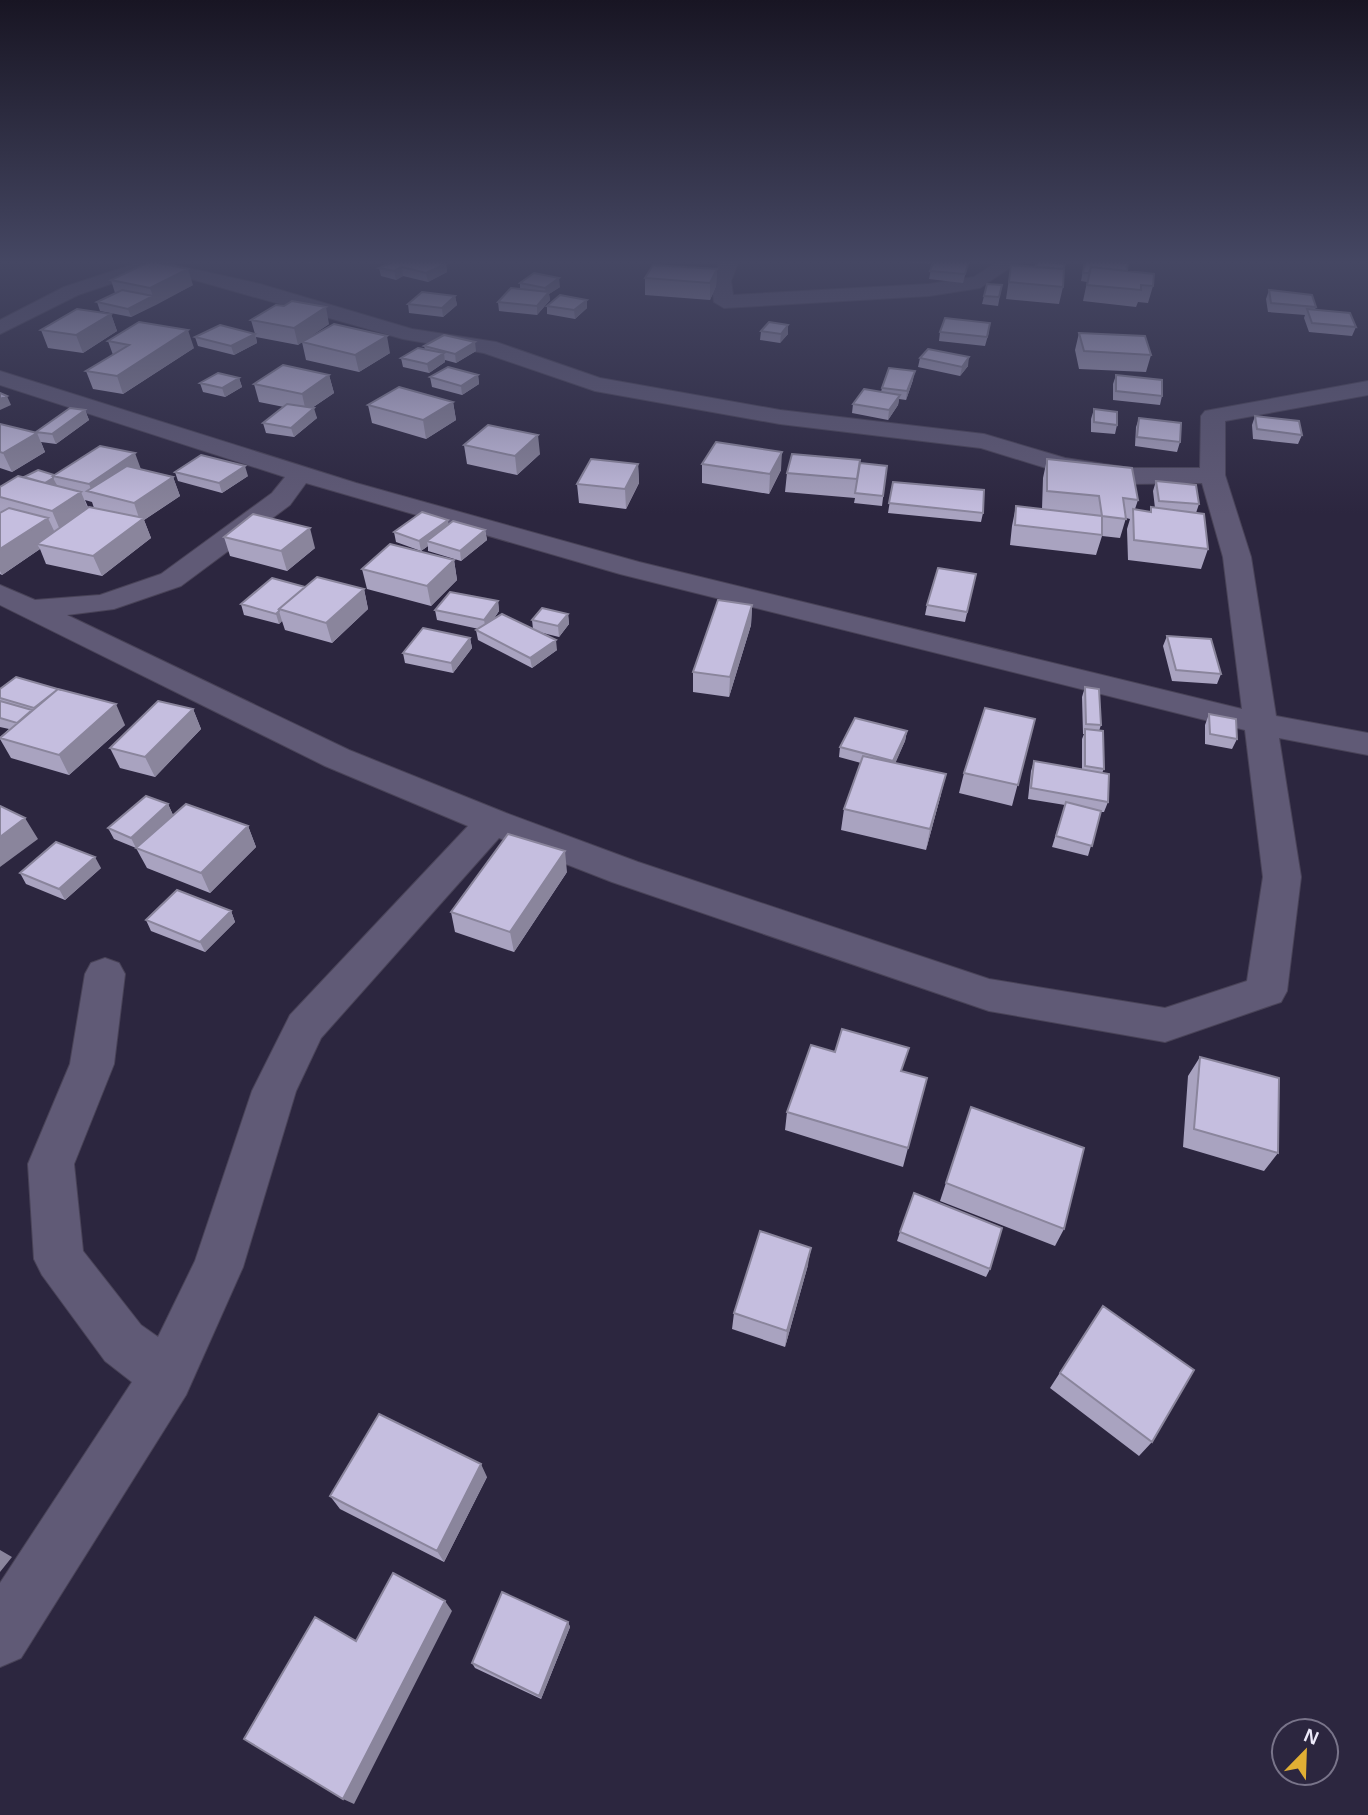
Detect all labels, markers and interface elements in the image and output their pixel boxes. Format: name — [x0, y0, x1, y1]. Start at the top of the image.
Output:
north arrow — [1270, 1717, 1340, 1787]
text: N — [1301, 1724, 1322, 1749]

